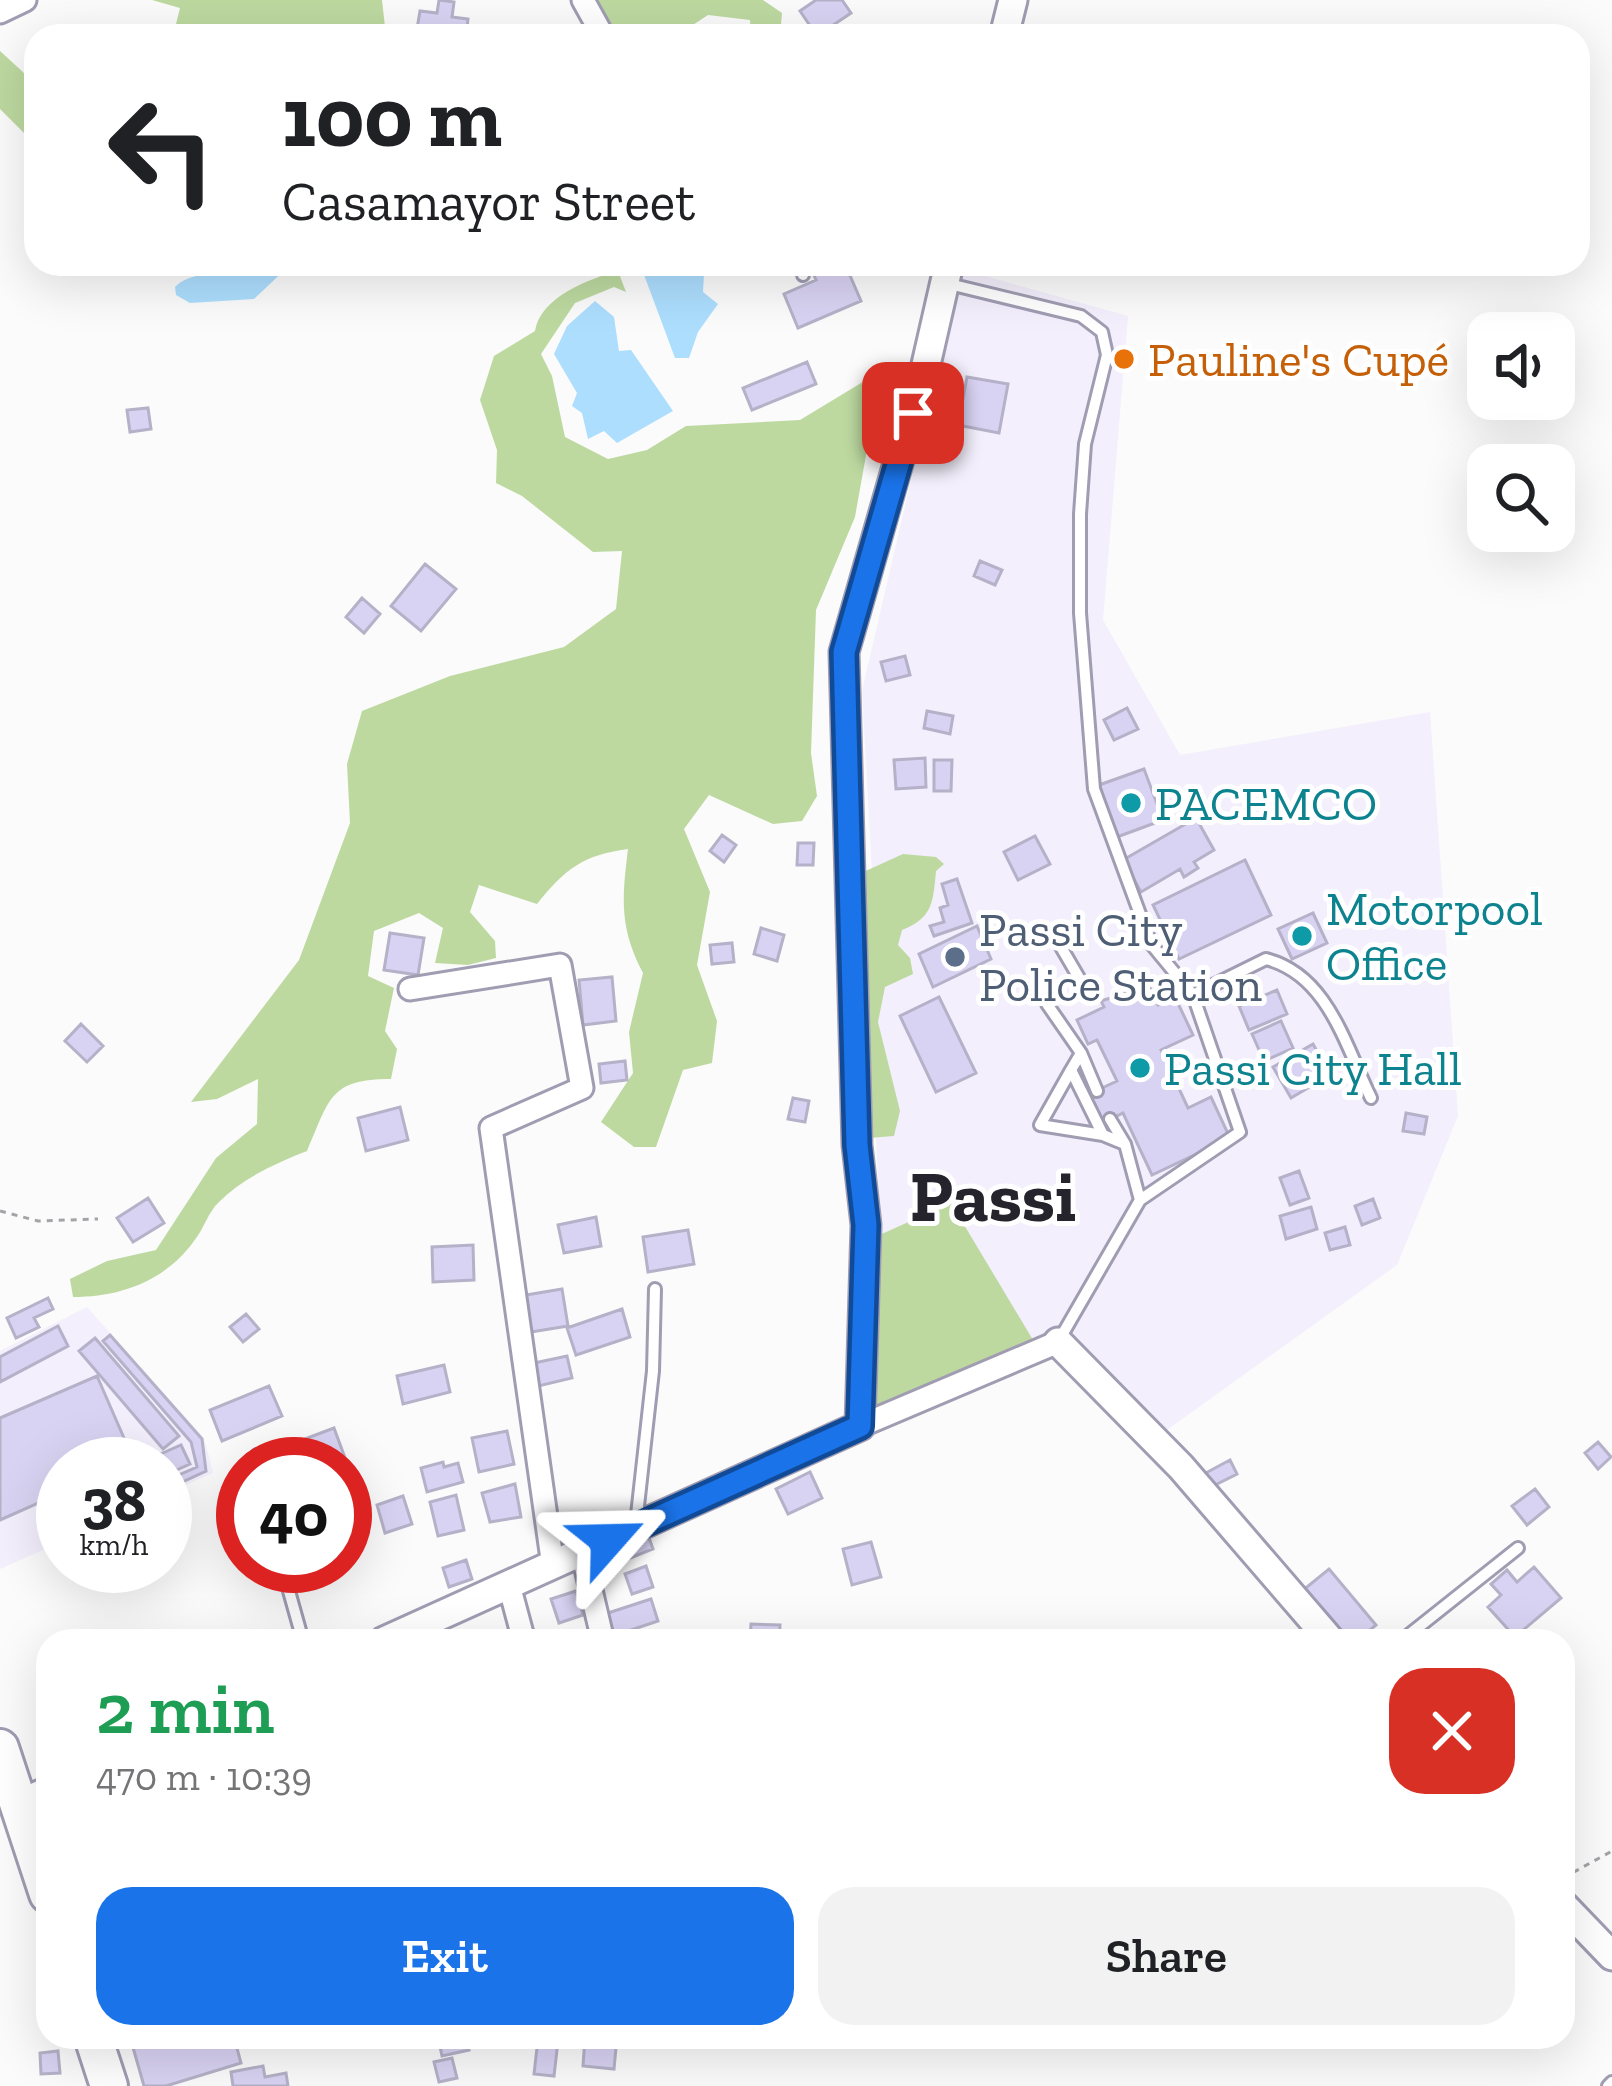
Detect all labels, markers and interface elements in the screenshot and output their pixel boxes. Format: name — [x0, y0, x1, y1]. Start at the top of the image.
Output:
text: 100 m — [282, 67, 502, 168]
icon: left — [84, 72, 240, 228]
text: Casamayor Street — [282, 169, 695, 234]
map controls — [1467, 312, 1575, 552]
button: sound — [1467, 312, 1575, 420]
place label: Pauline's Cupé — [1148, 331, 1449, 388]
marker: Pauline's Cupé — [1111, 346, 1137, 372]
pin — [862, 362, 964, 464]
icon: arrive — [880, 380, 946, 446]
button: search — [1467, 444, 1575, 552]
place label: PACEMCO — [1155, 775, 1377, 832]
marker: PACEMCO — [1118, 790, 1144, 816]
place label: Motorpool Office — [1326, 880, 1543, 992]
place label: Passi City Police Station — [979, 901, 1262, 1013]
marker: Motorpool Office — [1289, 923, 1315, 949]
marker: Passi City Police Station — [942, 944, 968, 970]
place label: Passi City Hall — [1164, 1040, 1462, 1097]
marker: Passi City Hall — [1127, 1055, 1153, 1081]
district label: Passi — [910, 1153, 1076, 1239]
speed limit sign: 40 — [216, 1437, 372, 1593]
text: 38 — [82, 1464, 146, 1536]
position arrow — [545, 1477, 671, 1603]
text: km/h — [80, 1527, 148, 1563]
text: 2 min — [96, 1665, 275, 1751]
button: close — [1389, 1668, 1515, 1794]
text: 470 m · 10:39 — [96, 1753, 312, 1800]
button: Exit — [96, 1887, 794, 2025]
button: Share — [818, 1887, 1515, 2025]

